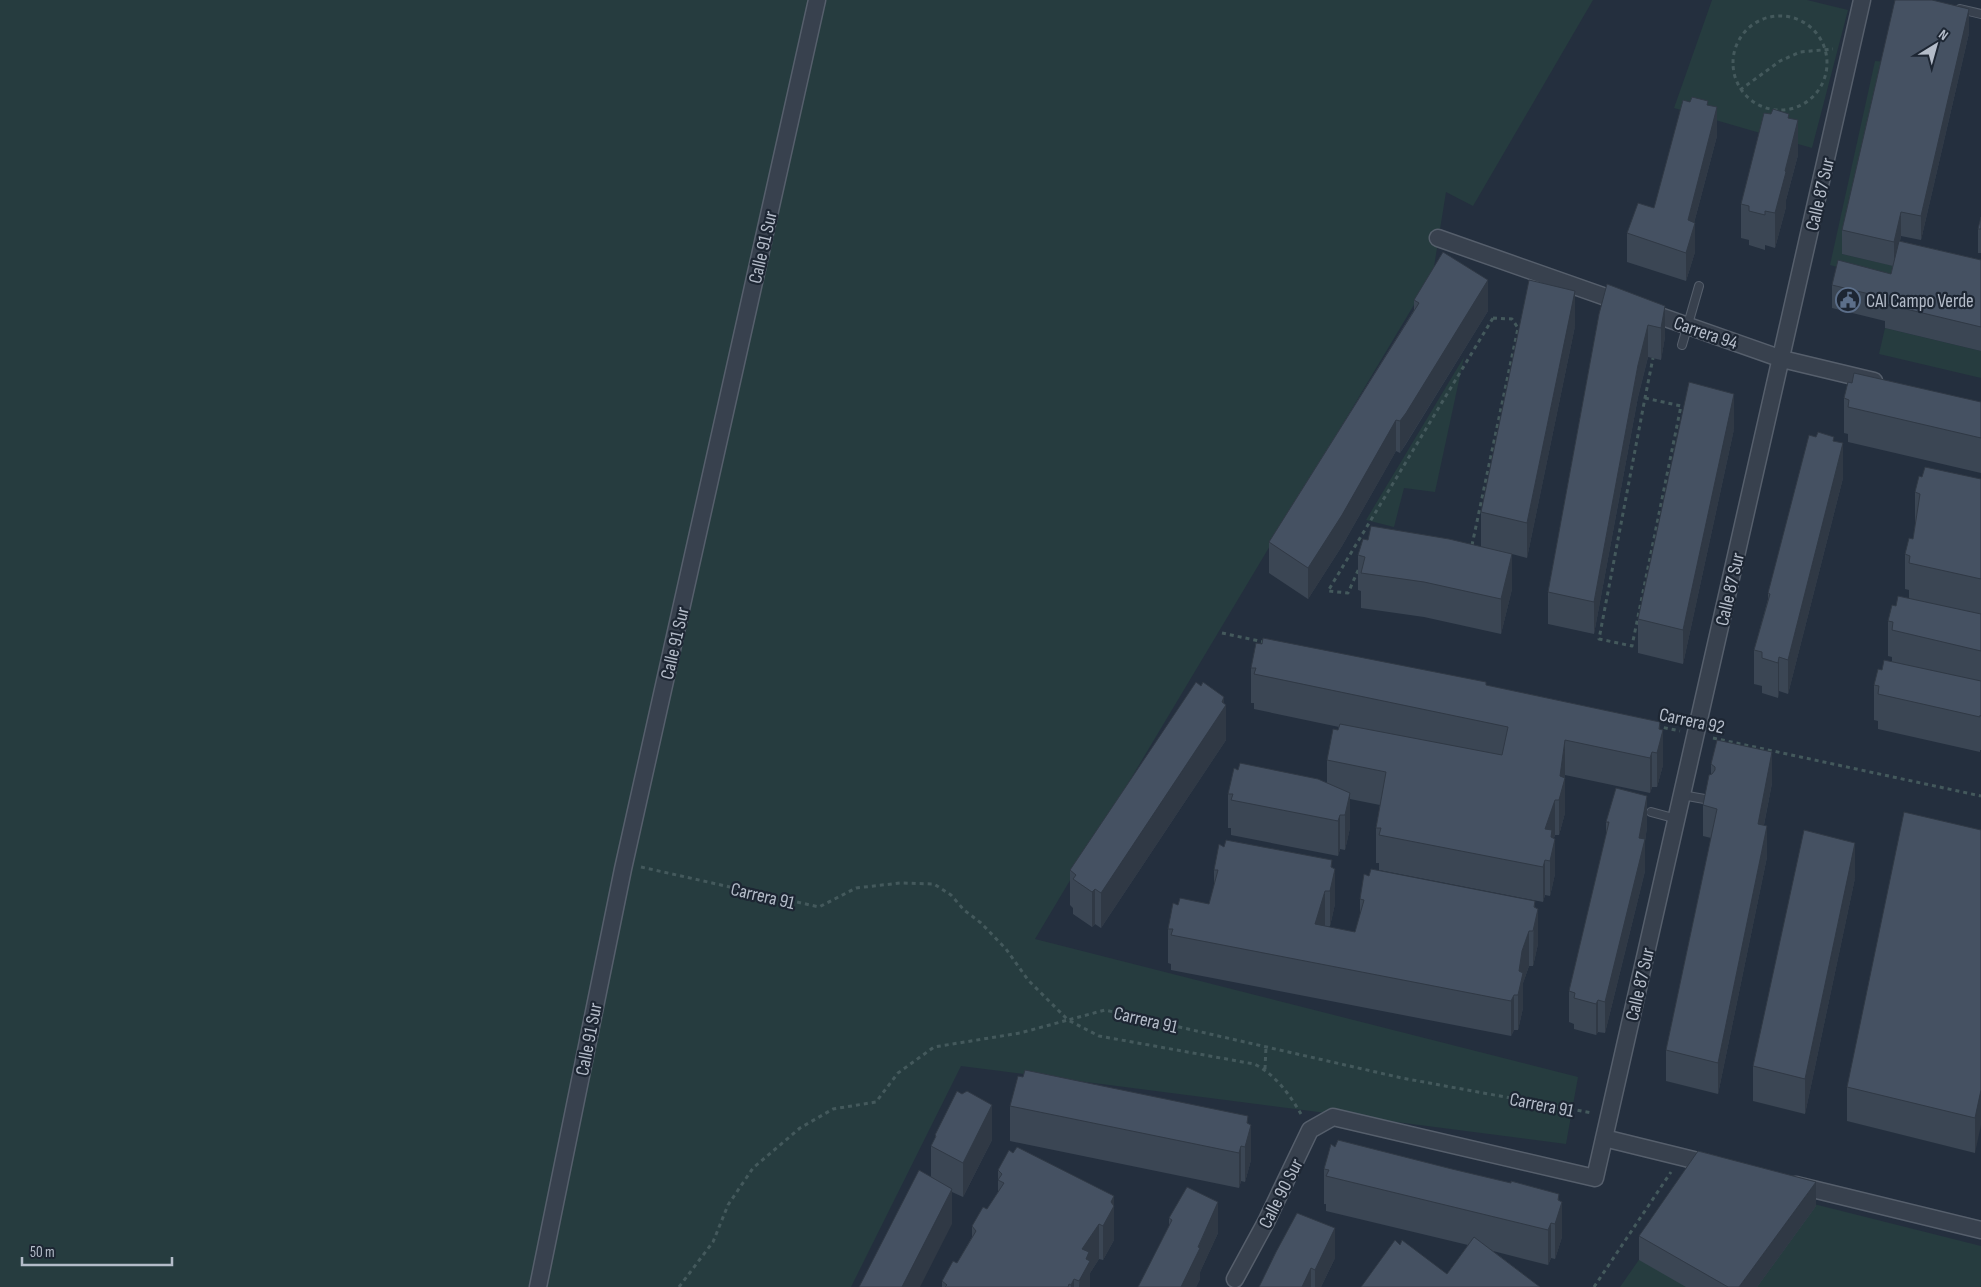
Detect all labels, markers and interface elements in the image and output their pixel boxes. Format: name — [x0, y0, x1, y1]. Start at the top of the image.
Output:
north arrow — [1911, 20, 1961, 70]
text: N — [1935, 26, 1952, 44]
street label: Calle 87 Sur — [1801, 155, 1840, 233]
street label: Calle 91 Sur — [744, 208, 783, 286]
public building icon: CAI Campo Verde — [1835, 287, 1861, 313]
place label: CAI Campo Verde — [1866, 290, 1974, 313]
street label: Carrera 94 — [1670, 312, 1741, 355]
street label: Calle 87 Sur — [1711, 550, 1750, 628]
street label: Calle 91 Sur — [656, 604, 695, 682]
street label: Carrera 92 — [1657, 703, 1726, 740]
street label: Carrera 91 — [728, 878, 797, 915]
street label: Calle 87 Sur — [1621, 945, 1660, 1023]
street label: Calle 91 Sur — [571, 1000, 608, 1078]
street label: Carrera 91 — [1111, 1002, 1180, 1039]
street label: Carrera 91 — [1508, 1088, 1576, 1123]
street label: Calle 90 Sur — [1254, 1154, 1309, 1232]
scale bar — [22, 1234, 172, 1266]
text: 50 m — [30, 1243, 55, 1262]

